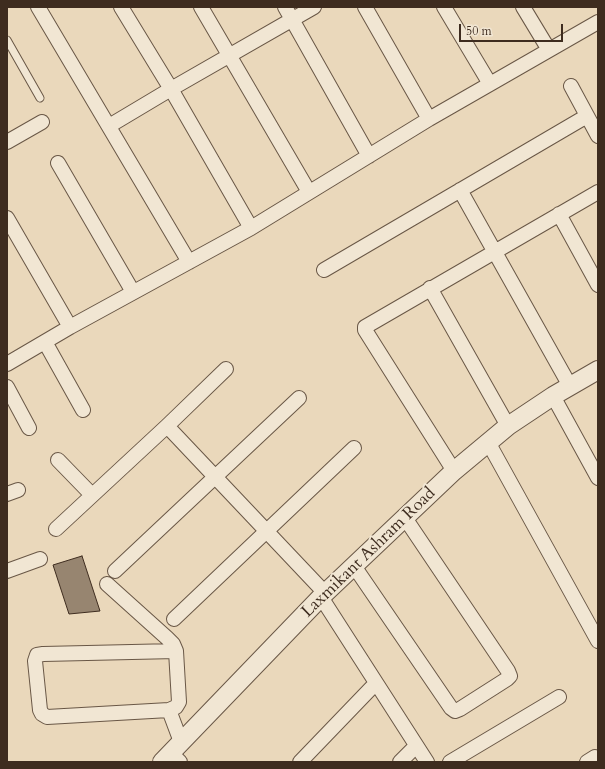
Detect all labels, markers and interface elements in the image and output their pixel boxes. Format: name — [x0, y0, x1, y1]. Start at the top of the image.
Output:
scale bar — [461, 16, 565, 42]
text: 50 m — [466, 23, 492, 39]
street label: Laxmikant Ashram Road — [298, 484, 440, 622]

